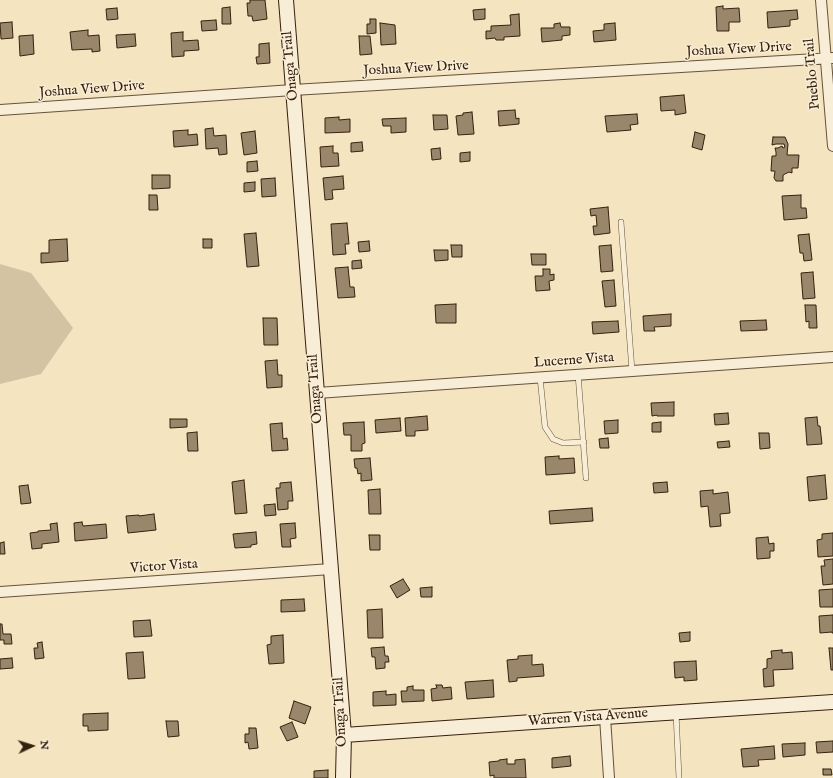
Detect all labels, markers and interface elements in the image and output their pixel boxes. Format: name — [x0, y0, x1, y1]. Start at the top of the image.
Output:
street label: Onaga Trail — [280, 31, 302, 101]
street label: Pueblo Trail — [802, 38, 824, 110]
street label: Joshua View Drive — [686, 39, 792, 61]
street label: Joshua View Drive — [363, 58, 469, 80]
street label: Joshua View Drive — [39, 78, 145, 102]
street label: Lucerne Vista — [533, 350, 615, 372]
street label: Onaga Trail — [305, 354, 327, 424]
street label: Victor Vista — [129, 556, 199, 578]
street label: Onaga Trail — [331, 677, 351, 747]
street label: Warren Vista Avenue — [527, 705, 649, 731]
north arrow — [12, 726, 52, 766]
text: N — [37, 740, 51, 750]

